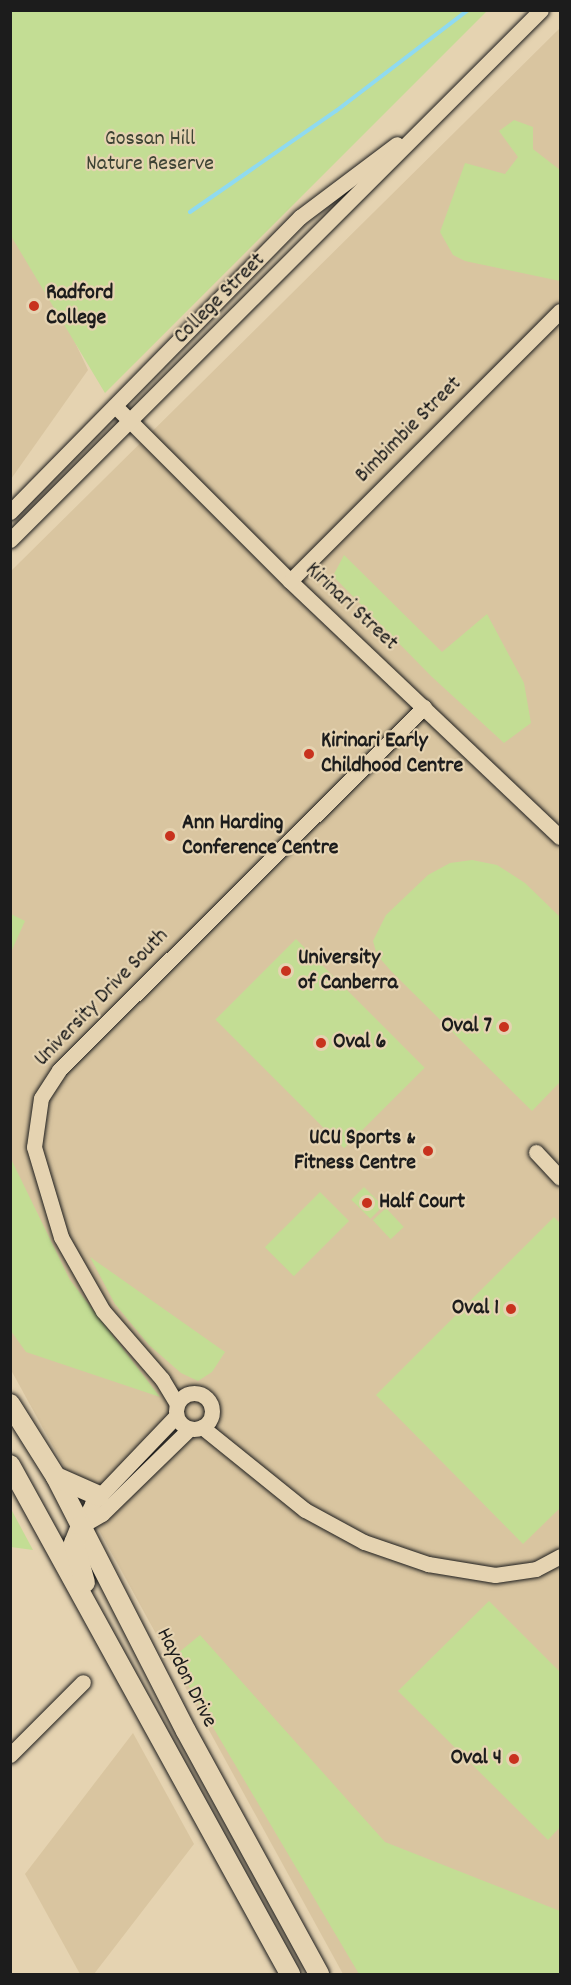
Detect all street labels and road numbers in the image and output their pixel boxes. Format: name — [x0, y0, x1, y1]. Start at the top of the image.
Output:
street label: College Street — [169, 248, 271, 350]
street label: Bimbimbie Street — [350, 371, 468, 489]
street label: Kirinari Street — [299, 557, 403, 657]
street label: University Drive South — [29, 923, 175, 1073]
street label: Haydon Drive — [150, 1624, 222, 1732]

